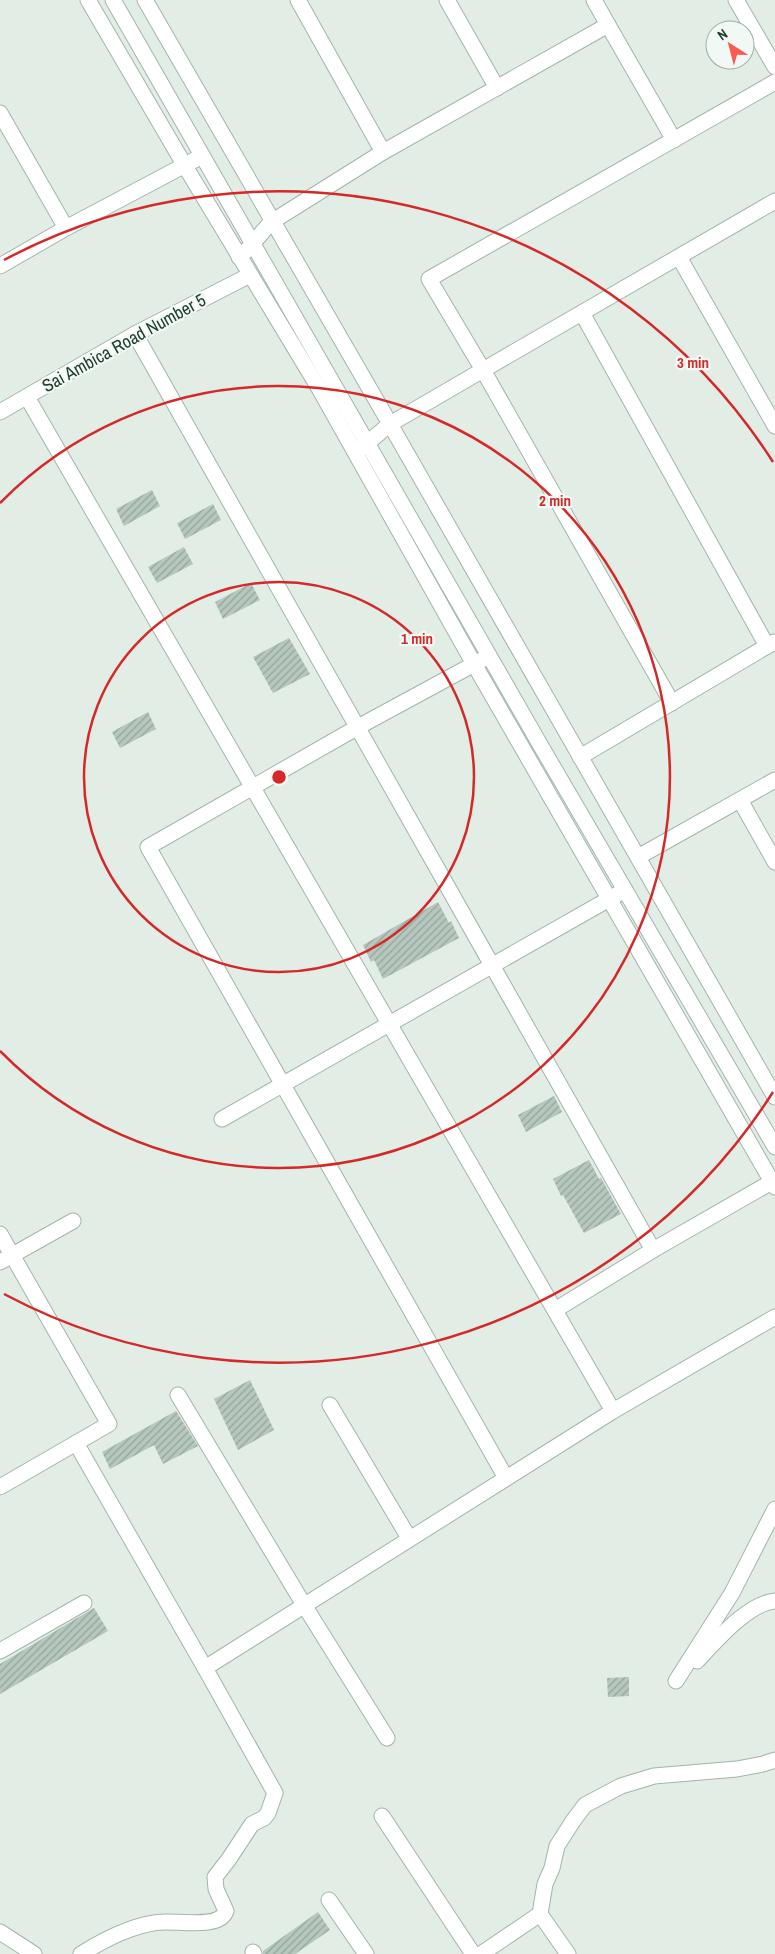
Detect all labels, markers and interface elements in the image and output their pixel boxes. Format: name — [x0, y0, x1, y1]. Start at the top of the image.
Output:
north arrow — [705, 20, 755, 70]
text: N — [714, 25, 731, 44]
street label: Sai Ambica Road Number 5 — [37, 287, 210, 398]
text: 3 min — [677, 352, 709, 373]
text: 2 min — [539, 490, 571, 511]
text: 1 min — [401, 628, 433, 649]
centre of rings — [270, 768, 288, 786]

